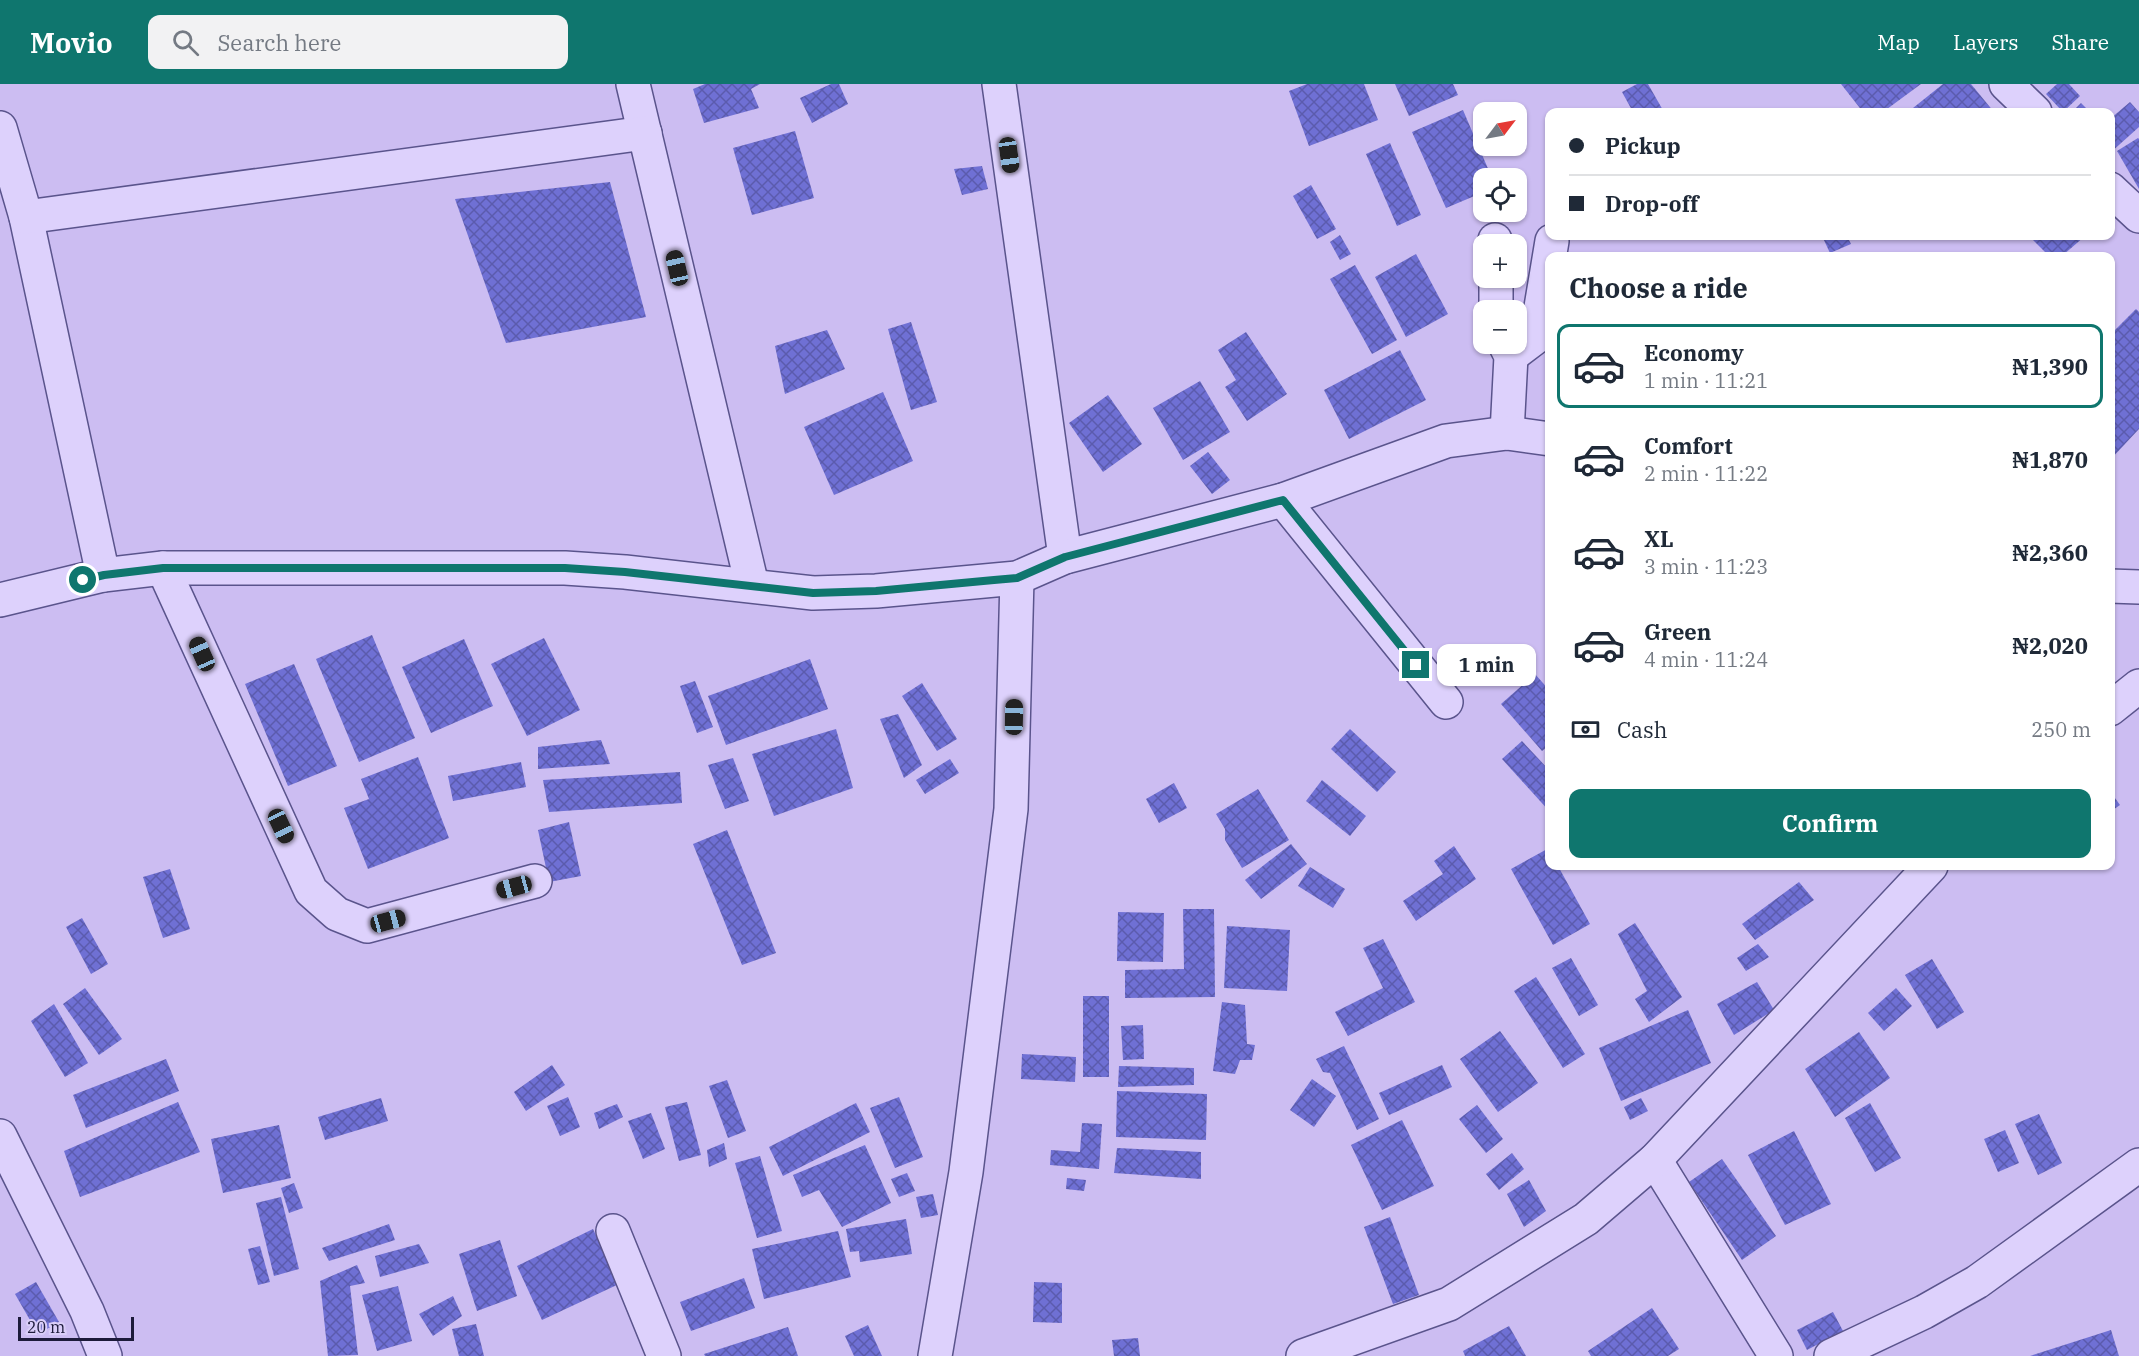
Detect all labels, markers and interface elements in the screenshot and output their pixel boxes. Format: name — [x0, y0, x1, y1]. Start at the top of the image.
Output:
search box — [148, 15, 568, 69]
text: Movio — [30, 24, 112, 61]
icon: search — [169, 26, 202, 59]
text: Search here — [217, 28, 341, 57]
text: Map — [1877, 28, 1920, 56]
text: Layers — [1953, 28, 2019, 56]
text: Share — [2052, 28, 2109, 56]
north arrow — [1473, 102, 1527, 156]
map controls — [1473, 102, 1527, 354]
text: Pickup — [1605, 131, 1681, 160]
car — [998, 136, 1020, 174]
button: locate — [1473, 168, 1527, 222]
text: Drop-off — [1605, 189, 1699, 218]
button: + — [1473, 234, 1527, 288]
car — [664, 248, 690, 288]
text: Choose a ride — [1569, 270, 1748, 305]
button: − — [1473, 300, 1527, 354]
text: Economy — [1644, 338, 1744, 367]
icon: car — [1572, 339, 1626, 393]
text: ₦1,390 — [2012, 352, 2088, 381]
text: 1 min · 11:21 — [1644, 367, 1768, 394]
text: Comfort — [1644, 431, 1733, 460]
icon: car — [1572, 432, 1626, 486]
text: ₦1,870 — [2012, 445, 2088, 474]
text: 2 min · 11:22 — [1644, 460, 1768, 487]
text: XL — [1644, 524, 1674, 553]
icon: car — [1572, 525, 1626, 579]
text: ₦2,360 — [2012, 538, 2088, 567]
text: 3 min · 11:23 — [1644, 553, 1768, 580]
route start — [69, 566, 96, 593]
text: Green — [1644, 617, 1711, 646]
icon: car — [1572, 618, 1626, 672]
text: ₦2,020 — [2012, 631, 2088, 660]
car — [186, 634, 218, 674]
callout: 1 min — [1437, 644, 1536, 686]
text: 4 min · 11:24 — [1644, 646, 1768, 673]
route end — [1402, 651, 1429, 678]
text: 1 min — [1459, 651, 1515, 678]
car — [1005, 699, 1023, 735]
icon: cash — [1569, 713, 1602, 746]
text: Cash — [1617, 715, 1668, 744]
text: 250 m — [2031, 716, 2091, 743]
button: Confirm — [1569, 789, 2091, 858]
car — [265, 806, 297, 846]
car — [494, 874, 534, 900]
car — [368, 908, 408, 934]
scale bar — [18, 1314, 134, 1342]
text: 20 m — [27, 1317, 65, 1337]

